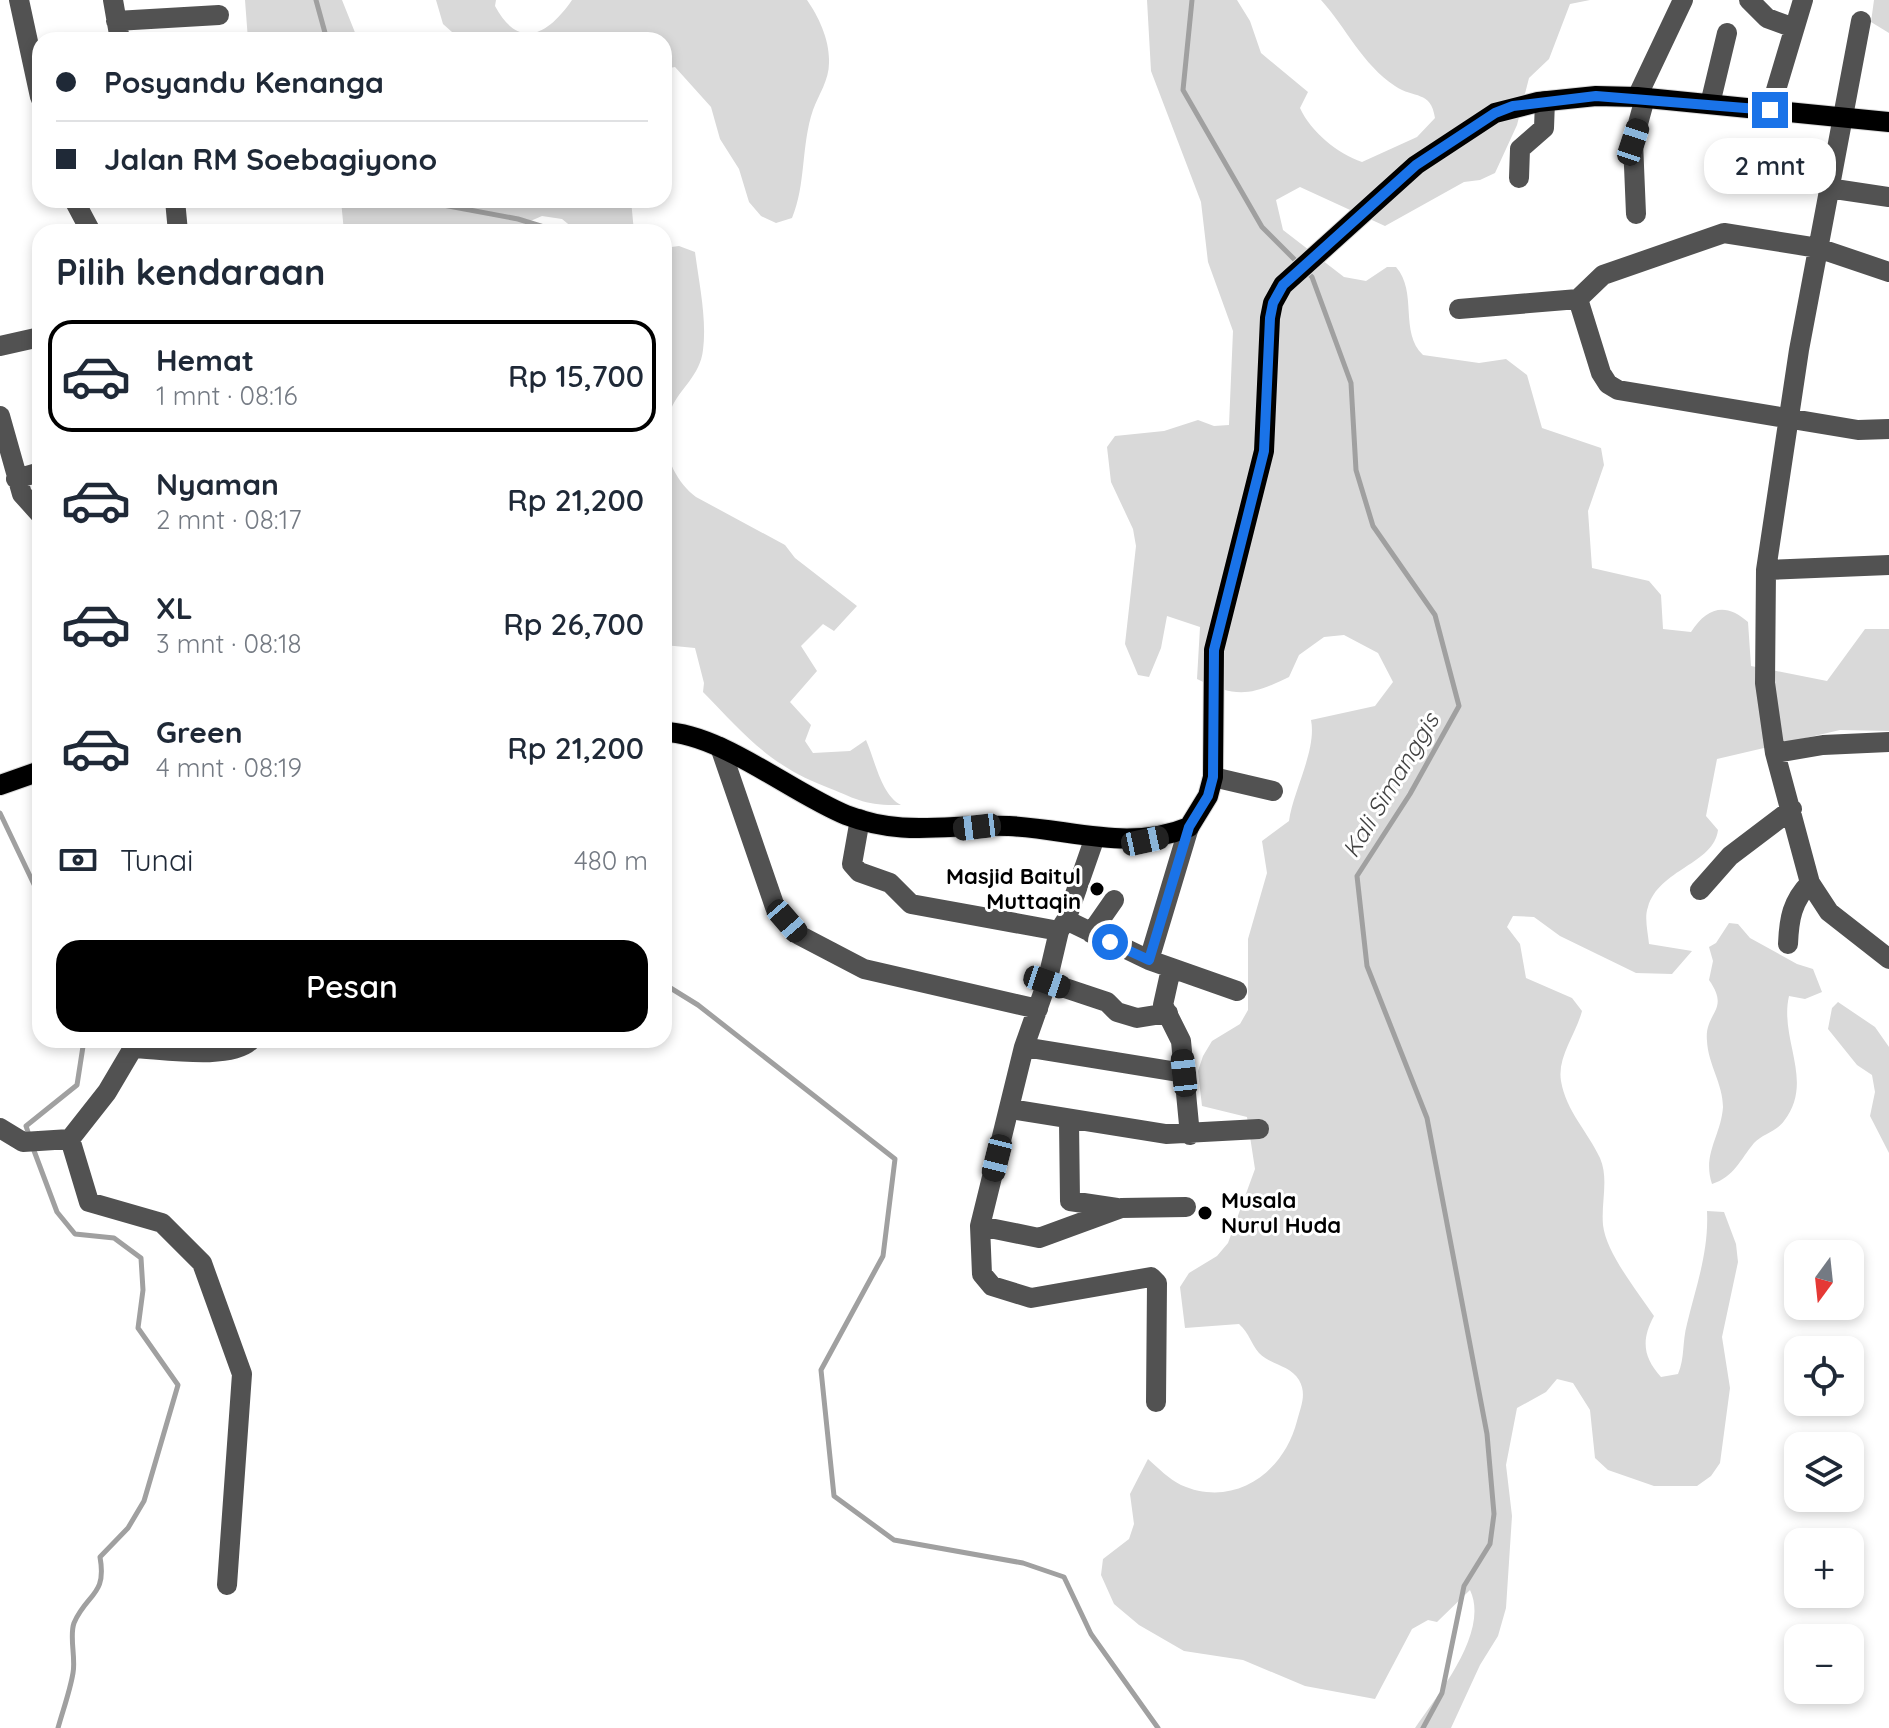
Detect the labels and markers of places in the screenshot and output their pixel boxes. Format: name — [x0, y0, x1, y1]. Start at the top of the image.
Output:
place label: Masjid Baitul Muttaqin — [946, 862, 1081, 915]
marker: Masjid Baitul Muttaqin — [1088, 880, 1106, 898]
place label: Musala Nurul Huda — [1221, 1186, 1341, 1239]
marker: Musala Nurul Huda — [1196, 1204, 1214, 1222]

